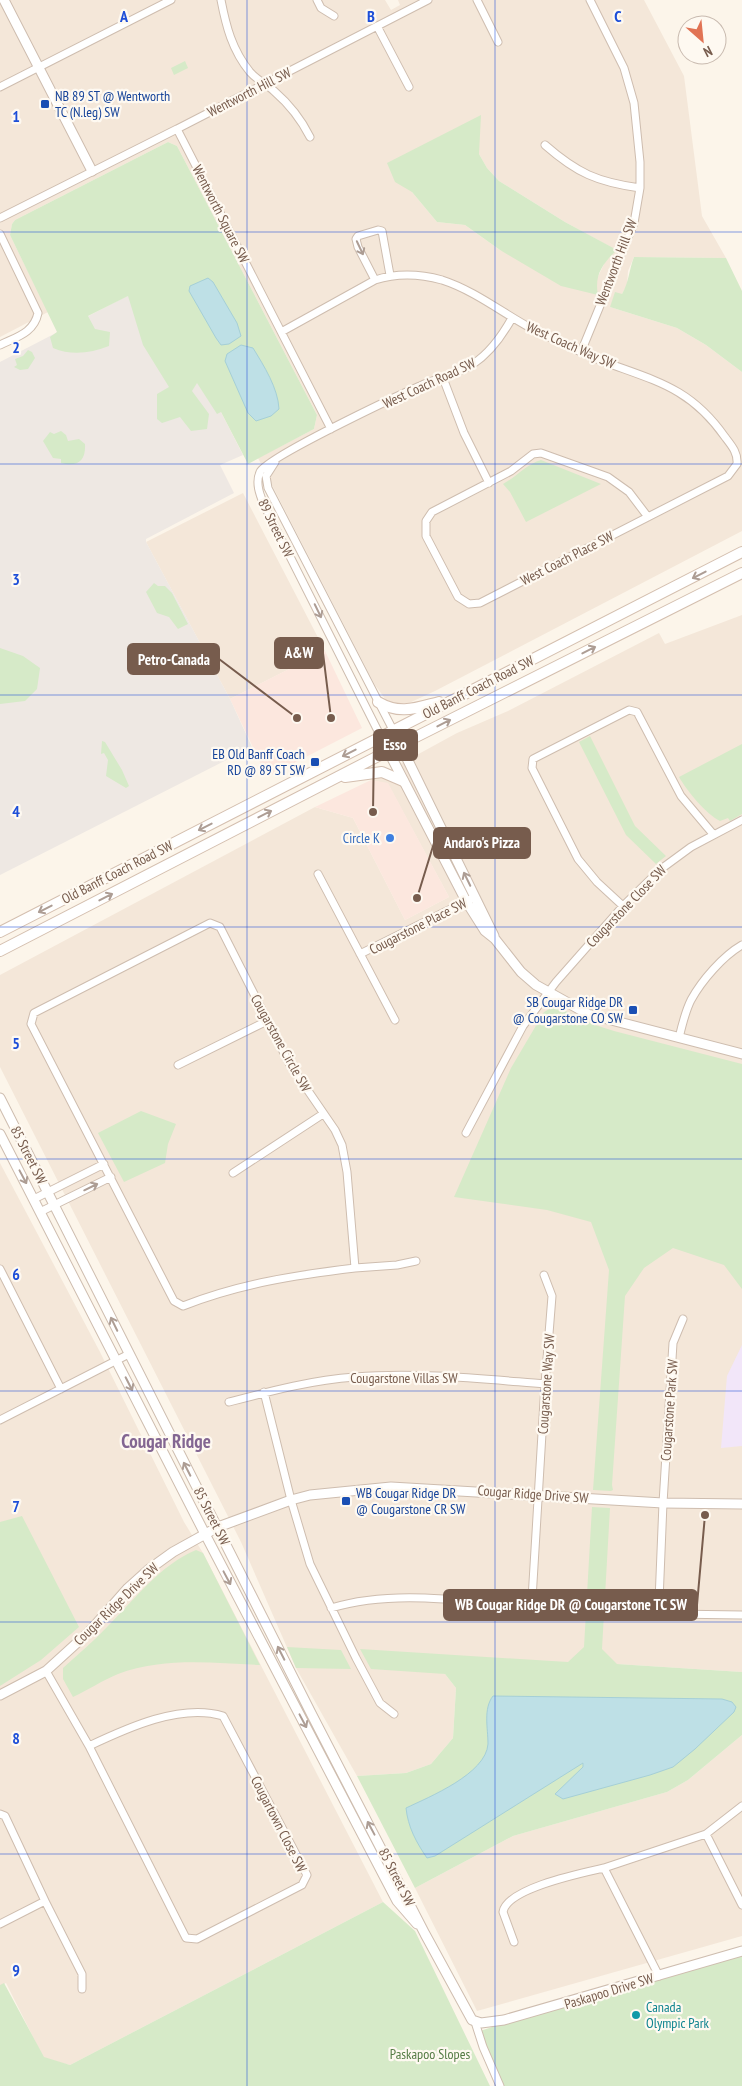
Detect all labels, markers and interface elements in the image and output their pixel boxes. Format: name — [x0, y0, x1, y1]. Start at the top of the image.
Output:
text: A — [119, 6, 129, 26]
text: B — [367, 6, 375, 26]
text: C — [614, 6, 622, 26]
north arrow — [677, 15, 727, 65]
text: N — [700, 42, 715, 61]
street label: Wentworth Hill SW — [204, 63, 294, 121]
place label: NB 89 ST @ Wentworth TC (N.leg) SW — [55, 87, 170, 121]
marker: NB 89 ST @ Wentworth TC (N.leg) SW — [39, 98, 51, 110]
text: 1 — [12, 106, 20, 126]
street label: Wentworth Square SW — [189, 162, 254, 267]
street label: Wentworth Hill SW — [591, 216, 641, 308]
one-way arrow — [355, 240, 365, 255]
street label: West Coach Way SW — [524, 317, 619, 373]
text: 2 — [12, 337, 20, 357]
street label: West Coach Road SW — [380, 353, 479, 412]
street label: 89 Street SW — [254, 496, 298, 561]
street label: West Coach Place SW — [517, 527, 617, 589]
text: 3 — [12, 569, 20, 589]
one-way arrow — [691, 570, 706, 580]
one-way arrow — [314, 603, 323, 618]
callout: A&W — [275, 638, 323, 668]
text: A&W — [284, 643, 313, 662]
callout: Petro-Canada — [128, 644, 219, 674]
one-way arrow — [581, 645, 596, 655]
text: Petro-Canada — [138, 650, 210, 669]
street label: Old Banff Coach Road SW — [419, 651, 537, 723]
one-way arrow — [436, 718, 451, 728]
callout: Esso — [374, 730, 417, 760]
text: Esso — [383, 735, 407, 754]
place label: EB Old Banff Coach RD @ 89 ST SW — [212, 745, 306, 779]
one-way arrow — [342, 749, 357, 758]
marker: EB Old Banff Coach RD @ 89 ST SW — [309, 756, 321, 768]
text: 4 — [12, 801, 20, 821]
one-way arrow — [258, 809, 273, 819]
one-way arrow — [198, 823, 213, 832]
callout: Andaro's Pizza — [434, 828, 530, 858]
place label: Circle K — [343, 829, 380, 847]
marker: Circle K — [384, 832, 396, 844]
text: Andaro's Pizza — [443, 833, 520, 852]
street label: Old Banff Coach Road SW — [58, 836, 176, 908]
street label: Cougarstone Close SW — [582, 861, 670, 951]
one-way arrow — [461, 872, 471, 887]
one-way arrow — [98, 892, 113, 902]
street label: Cougarstone Place SW — [366, 893, 470, 958]
one-way arrow — [37, 904, 52, 914]
street label: Cougarstone Circle SW — [247, 991, 316, 1095]
place label: SB Cougar Ridge DR @ Cougarstone CO SW — [513, 993, 624, 1027]
marker: SB Cougar Ridge DR @ Cougarstone CO SW — [627, 1004, 639, 1016]
text: 5 — [12, 1033, 20, 1053]
street label: 85 Street SW — [7, 1123, 52, 1188]
one-way arrow — [18, 1169, 28, 1184]
one-way arrow — [83, 1181, 98, 1191]
text: 6 — [12, 1264, 20, 1284]
one-way arrow — [108, 1317, 118, 1332]
street label: Cougarstone Way SW — [534, 1333, 559, 1435]
street label: Cougarstone Park SW — [656, 1358, 682, 1461]
street label: Cougarstone Villas SW — [350, 1369, 458, 1387]
one-way arrow — [124, 1376, 134, 1391]
district label: Cougar Ridge — [121, 1429, 211, 1453]
one-way arrow — [182, 1461, 192, 1476]
street label: Cougar Ridge Drive SW — [477, 1481, 590, 1507]
street label: 85 Street SW — [190, 1484, 235, 1549]
place label: WB Cougar Ridge DR @ Cougarstone CR SW — [356, 1484, 466, 1518]
marker: WB Cougar Ridge DR @ Cougarstone CR SW — [340, 1495, 352, 1507]
text: 7 — [12, 1496, 20, 1516]
street label: Cougar Ridge Drive SW — [70, 1559, 163, 1649]
one-way arrow — [222, 1570, 232, 1585]
callout: WB Cougar Ridge DR @ Cougarstone TC SW — [444, 1590, 697, 1620]
text: WB Cougar Ridge DR @ Cougarstone TC SW — [454, 1595, 687, 1614]
one-way arrow — [275, 1645, 285, 1660]
one-way arrow — [298, 1714, 308, 1729]
text: 8 — [12, 1728, 20, 1748]
street label: Cougartown Close SW — [247, 1773, 311, 1876]
one-way arrow — [366, 1821, 376, 1836]
street label: 85 Street SW — [375, 1845, 420, 1910]
text: 9 — [12, 1960, 20, 1980]
street label: Paskapoo Drive SW — [562, 1969, 656, 2013]
place label: Canada Olympic Park — [646, 1998, 710, 2032]
marker: Canada Olympic Park — [630, 2009, 642, 2021]
park label: Paskapoo Slopes — [390, 2045, 470, 2063]

